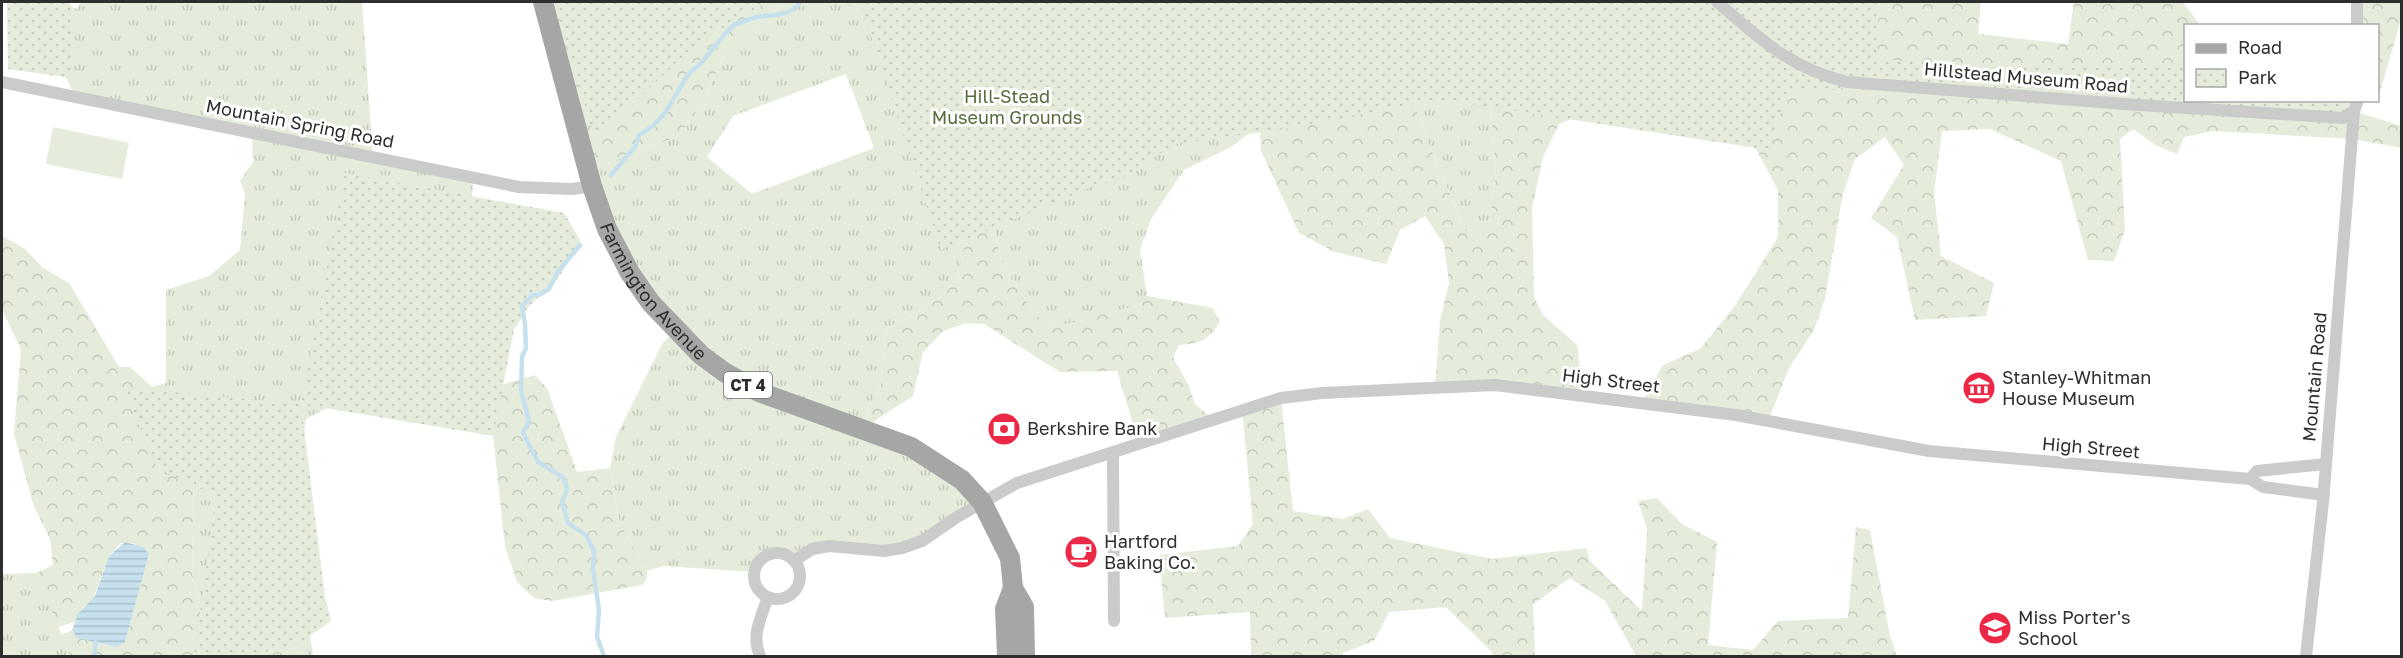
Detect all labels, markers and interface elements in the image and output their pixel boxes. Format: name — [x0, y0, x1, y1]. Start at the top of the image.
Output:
legend — [2184, 24, 2379, 102]
text: Road — [2238, 36, 2282, 58]
street label: Hillstead Museum Road — [1923, 57, 2129, 97]
text: Park — [2238, 66, 2277, 88]
park label: Hill-Stead Museum Grounds — [932, 85, 1082, 128]
street label: Mountain Spring Road — [204, 94, 396, 152]
street label: Farmington Avenue — [596, 220, 712, 364]
street label: Mountain Road — [2297, 311, 2331, 443]
street label: High Street — [1561, 363, 1661, 397]
place label: Stanley-Whitman House Museum — [2002, 366, 2151, 409]
museum icon: Stanley-Whitman House Museum — [1961, 370, 1997, 406]
road number: CT 4 — [724, 372, 772, 398]
bank icon: Berkshire Bank — [986, 411, 1022, 447]
place label: Berkshire Bank — [1027, 417, 1157, 439]
street label: High Street — [2041, 432, 2141, 462]
place label: Hartford Baking Co. — [1104, 530, 1196, 573]
cafe icon: Hartford Baking Co. — [1063, 534, 1099, 570]
place label: Miss Porter's School — [2018, 606, 2131, 649]
school or university icon: Miss Porter's School — [1977, 610, 2013, 646]

